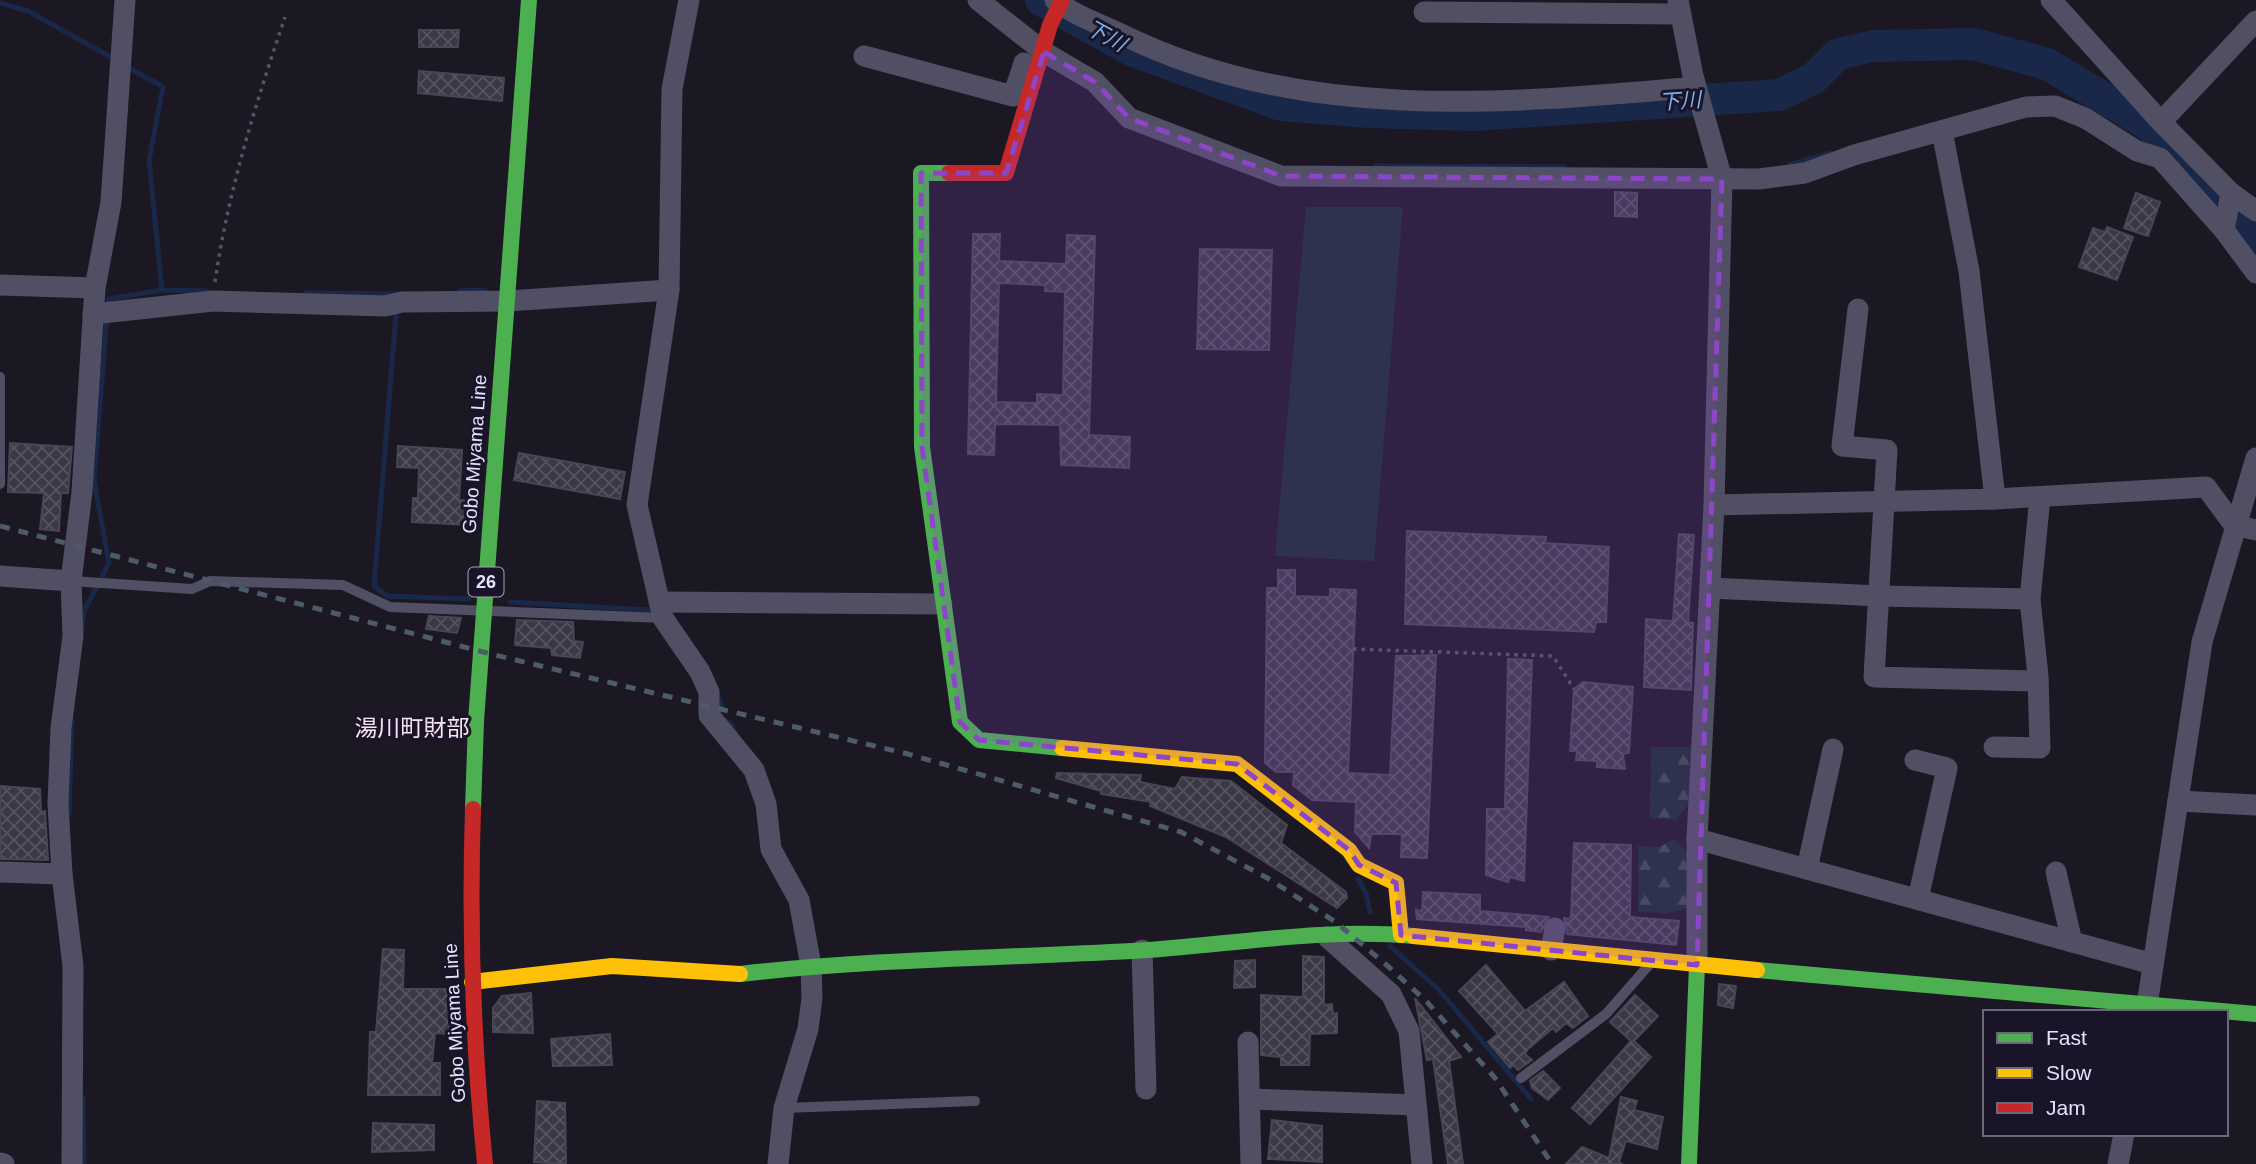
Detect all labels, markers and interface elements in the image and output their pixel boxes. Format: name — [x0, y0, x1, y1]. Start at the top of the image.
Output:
water label: 下川 — [1082, 15, 1132, 57]
water label: 下川 — [1658, 87, 1704, 113]
street label: Gobo Miyama Line — [458, 374, 491, 534]
road number: 26 — [468, 568, 504, 596]
district label: 湯川町財部 — [355, 715, 470, 741]
street label: Gobo Miyama Line — [440, 943, 469, 1103]
legend — [1983, 1010, 2228, 1136]
text: Fast — [2046, 1026, 2087, 1049]
text: Slow — [2046, 1061, 2092, 1084]
text: Jam — [2046, 1096, 2086, 1119]

